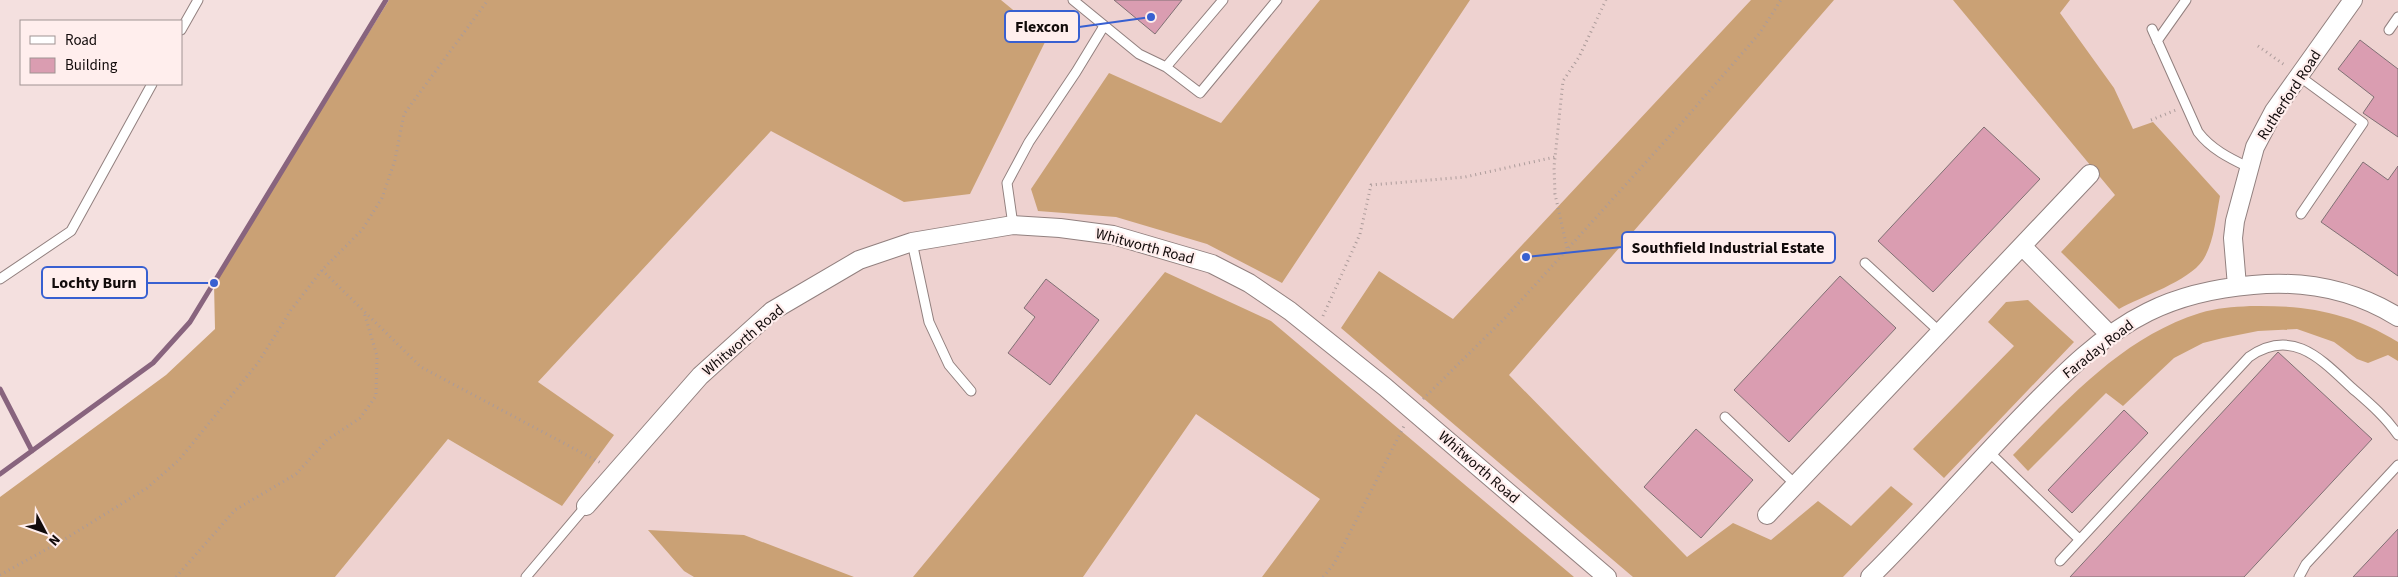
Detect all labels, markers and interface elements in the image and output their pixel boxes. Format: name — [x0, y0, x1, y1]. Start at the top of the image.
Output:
callout: Flexcon — [1005, 11, 1079, 42]
text: Flexcon — [1015, 16, 1069, 38]
legend — [20, 20, 182, 85]
text: Road — [65, 30, 97, 51]
street label: Rutherford Road — [2252, 46, 2326, 144]
text: Building — [65, 55, 118, 76]
street label: Whitworth Road — [1093, 223, 1196, 270]
callout: Southfield Industrial Estate — [1622, 232, 1835, 263]
text: Southfield Industrial Estate — [1632, 237, 1824, 259]
callout: Lochty Burn — [42, 267, 147, 298]
text: Lochty Burn — [51, 272, 137, 294]
street label: Whitworth Road — [698, 300, 789, 381]
street label: Faraday Road — [2058, 315, 2138, 384]
street label: Whitworth Road — [1434, 426, 1524, 508]
north arrow — [20, 507, 70, 557]
text: N — [43, 530, 65, 550]

